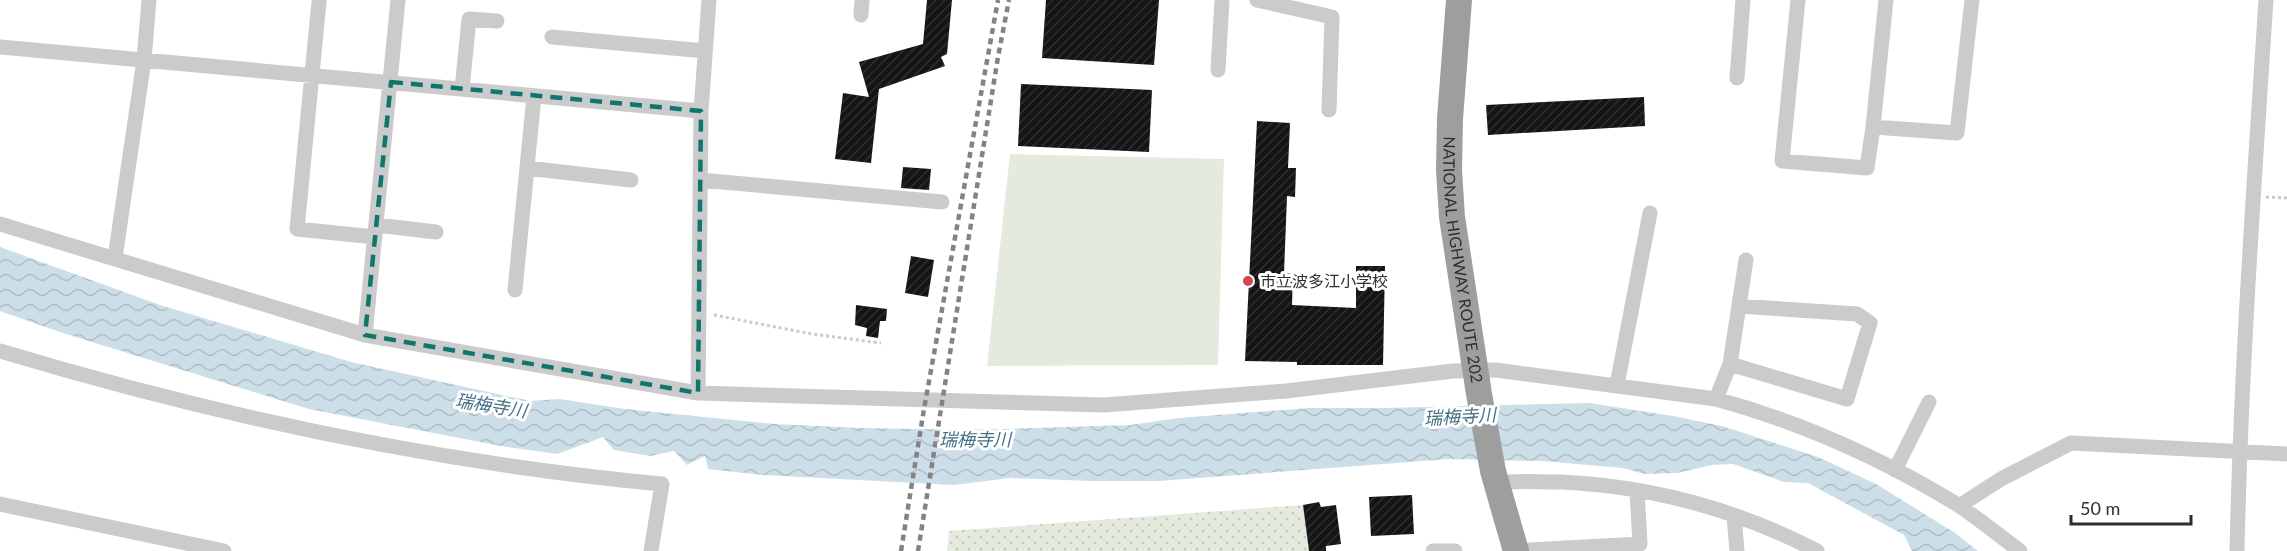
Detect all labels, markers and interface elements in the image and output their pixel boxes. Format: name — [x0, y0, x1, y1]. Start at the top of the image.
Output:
street label: NATIONAL HIGHWAY ROUTE 202 — [1440, 136, 1487, 384]
place label: 市立波多江小学校 — [1260, 271, 1388, 290]
marker: 市立波多江小学校 — [1241, 274, 1255, 288]
water label: 瑞梅寺川 — [454, 389, 530, 422]
water label: 瑞梅寺川 — [1423, 403, 1498, 429]
water label: 瑞梅寺川 — [939, 428, 1013, 450]
scale bar — [2071, 488, 2191, 526]
text: 50 m — [2080, 497, 2120, 519]

